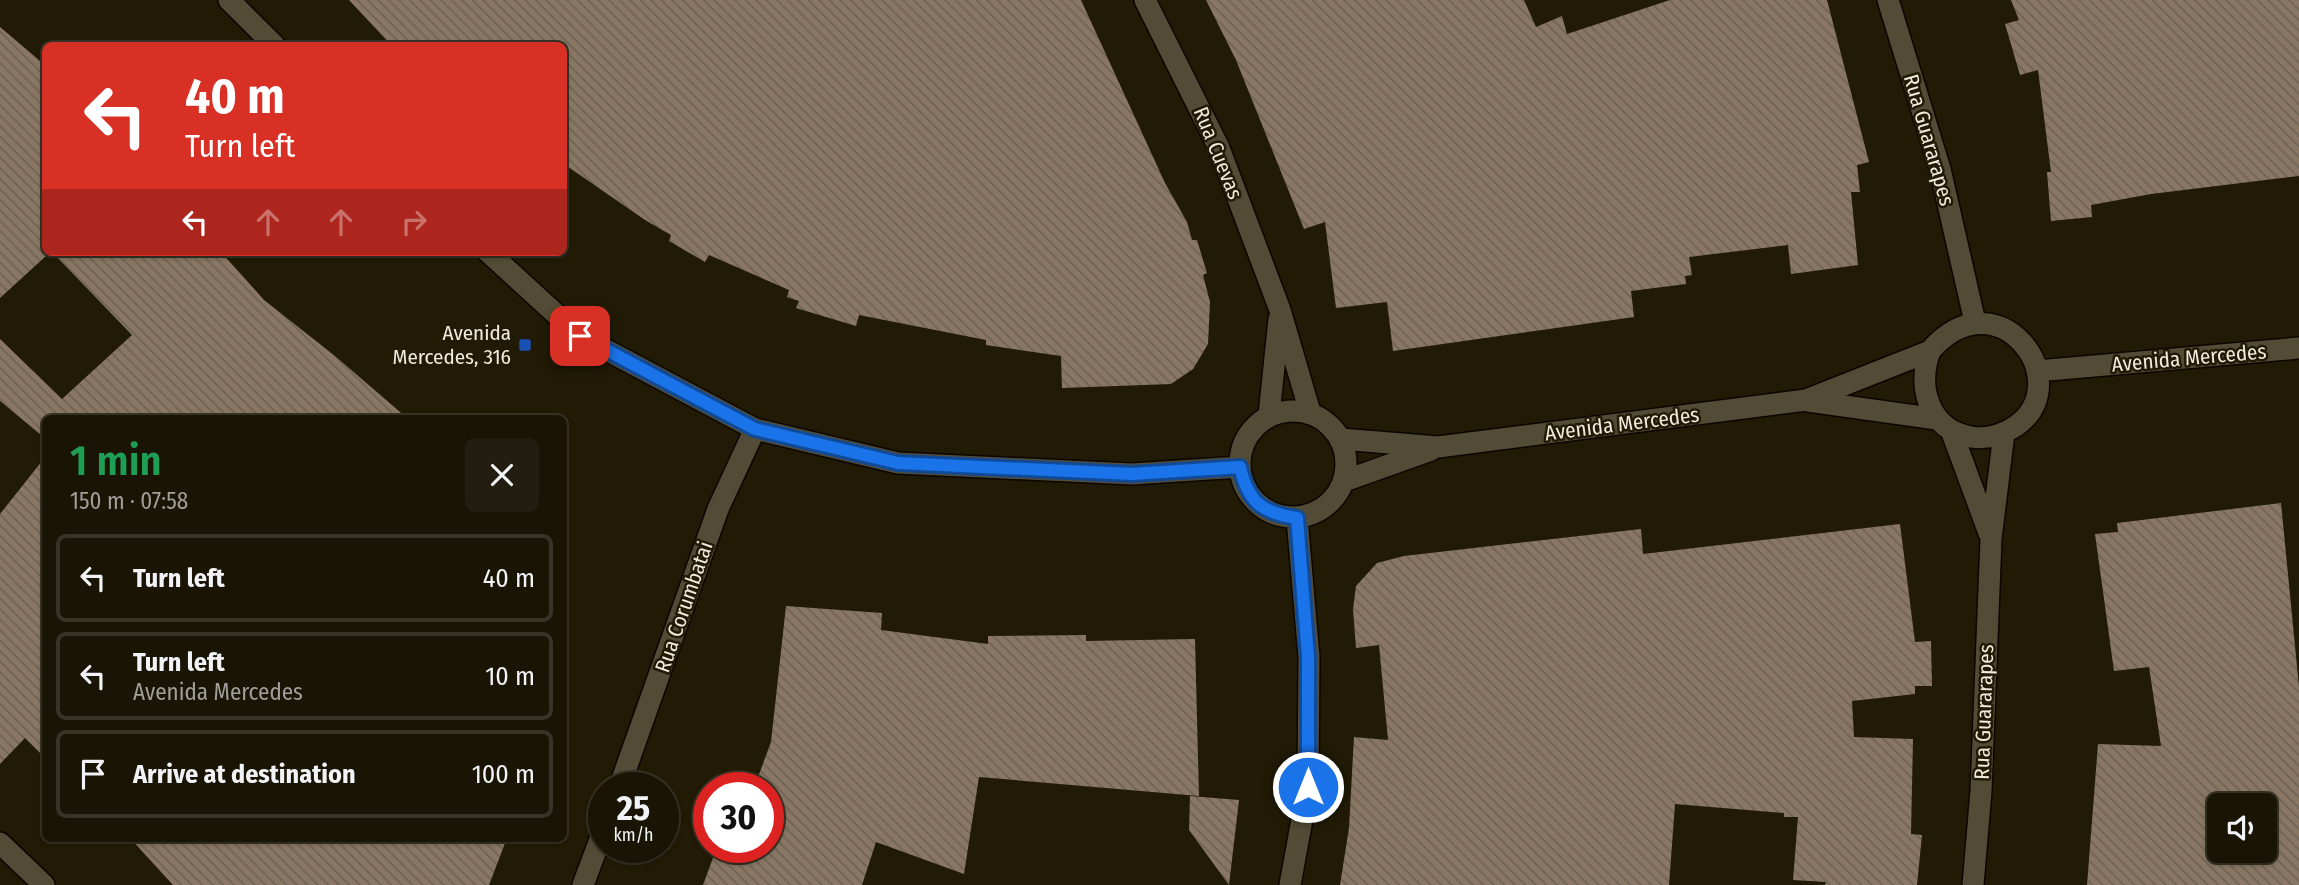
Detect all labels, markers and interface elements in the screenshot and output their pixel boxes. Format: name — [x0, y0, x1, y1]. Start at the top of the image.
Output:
text: 40 m — [185, 67, 285, 126]
icon: left — [70, 70, 161, 161]
street label: Rua Guararapes — [1898, 71, 1960, 209]
street label: Rua Cuevas — [1188, 103, 1248, 203]
text: Turn left — [185, 127, 295, 165]
icon: left — [176, 203, 214, 241]
icon: ahead — [249, 203, 287, 241]
icon: ahead — [322, 203, 360, 241]
icon: right — [395, 203, 433, 241]
pin — [550, 306, 610, 366]
icon: arrive — [561, 317, 599, 355]
place label: Avenida Mercedes, 316 — [392, 320, 511, 370]
marker: Avenida Mercedes, 316 — [517, 337, 533, 353]
street label: Avenida Mercedes — [2111, 338, 2267, 378]
street label: Avenida Mercedes — [1543, 402, 1701, 446]
text: 1 min — [70, 436, 161, 486]
button: close — [465, 438, 539, 512]
text: 150 m · 07:58 — [70, 487, 188, 515]
street label: Rua Corumbatai — [649, 538, 719, 676]
icon: left — [74, 559, 112, 597]
text: Turn left — [133, 563, 225, 594]
text: 40 m — [483, 563, 535, 594]
street label: Rua Guararapes — [1969, 644, 1999, 780]
text: Turn left — [133, 647, 225, 678]
icon: left — [74, 657, 112, 695]
text: 10 m — [485, 661, 535, 692]
text: Avenida Mercedes — [133, 678, 303, 706]
position arrow — [1271, 750, 1345, 824]
icon: arrive — [74, 755, 112, 793]
text: Arrive at destination — [133, 759, 356, 790]
text: 100 m — [472, 759, 535, 790]
speed limit sign: 30 — [693, 772, 784, 863]
text: 25 — [617, 787, 650, 829]
map controls — [2207, 793, 2277, 863]
button: sound — [2207, 793, 2277, 863]
text: km/h — [613, 824, 654, 846]

